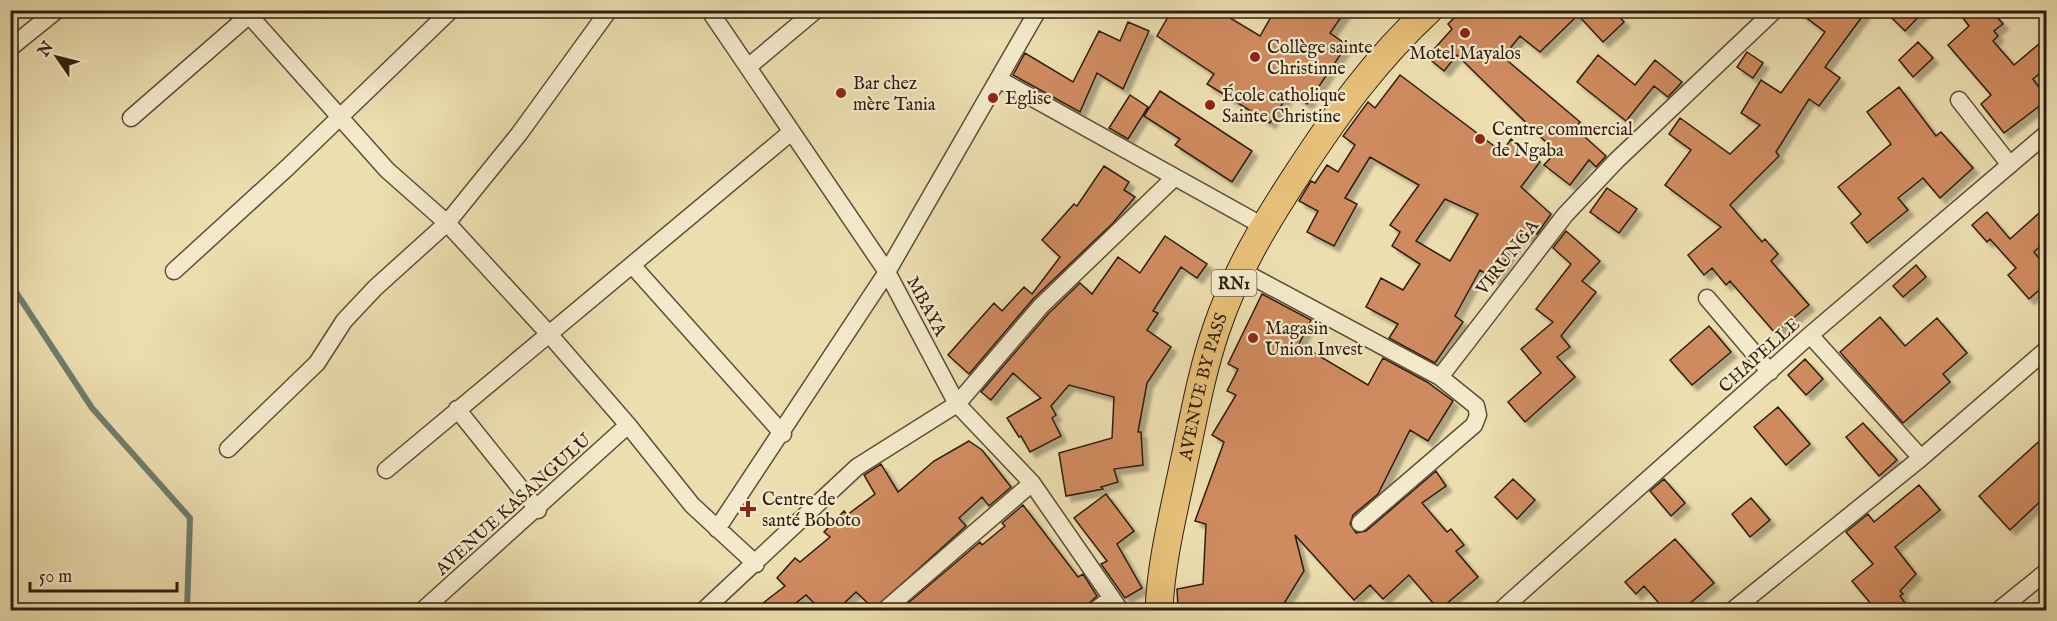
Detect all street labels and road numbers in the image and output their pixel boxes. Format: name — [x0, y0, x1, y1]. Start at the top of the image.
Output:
street label: VIRUNGA — [1471, 215, 1545, 301]
road number: RN1 — [1212, 270, 1256, 296]
street label: MBAYA — [900, 273, 951, 341]
street label: AVENUE BY PASS — [1175, 310, 1234, 464]
street label: CHAPELLE — [1715, 314, 1805, 399]
street label: AVENUE KASANGULU — [431, 429, 597, 582]

